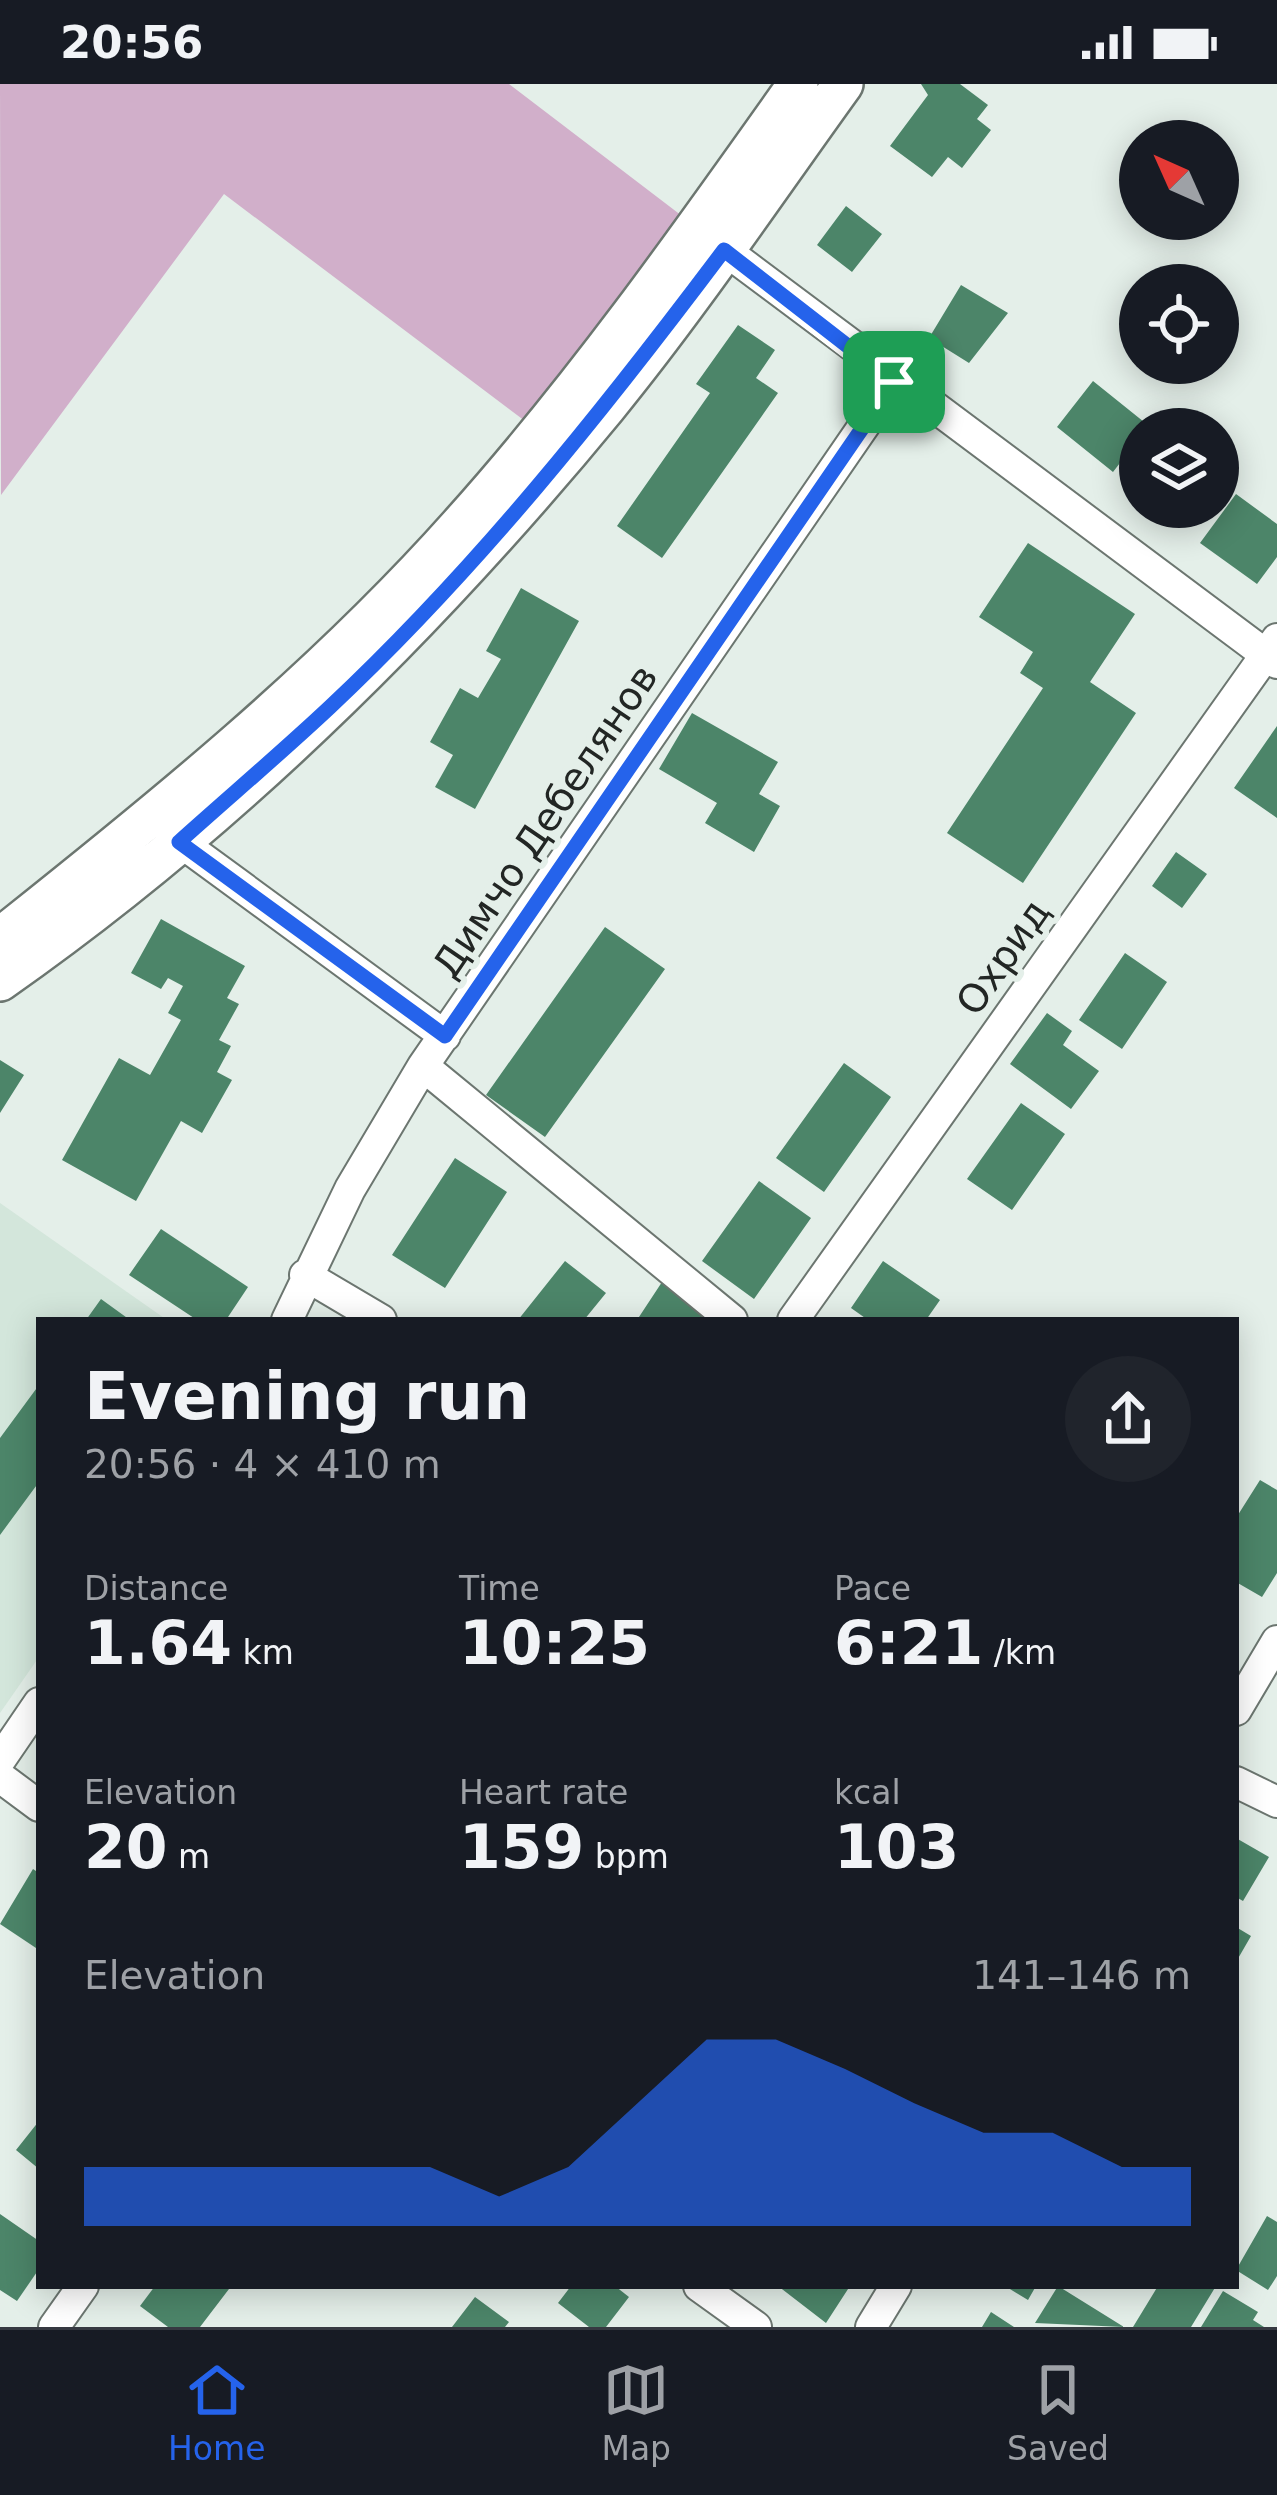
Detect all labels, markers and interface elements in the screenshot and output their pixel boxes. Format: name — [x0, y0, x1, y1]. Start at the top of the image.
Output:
text: 20:56 — [60, 16, 203, 69]
north arrow — [1119, 120, 1239, 240]
map controls — [1119, 120, 1239, 528]
button: locate — [1119, 264, 1239, 384]
pin — [843, 331, 945, 433]
icon: arrive — [861, 349, 927, 415]
button: layers — [1119, 408, 1239, 528]
street label: Димчо Дебелянов — [424, 656, 666, 986]
street label: Охрид — [947, 890, 1059, 1024]
button: share — [1065, 1356, 1191, 1482]
text: Evening run — [84, 1358, 530, 1435]
text: 20:56 · 4 × 410 m — [84, 1442, 441, 1487]
text: Distance — [84, 1569, 228, 1608]
text: Time — [459, 1569, 540, 1608]
text: Pace — [834, 1569, 911, 1608]
text: 1.64 — [84, 1608, 232, 1678]
text: 10:25 — [459, 1608, 650, 1678]
text: 6:21 — [834, 1608, 983, 1678]
text: km — [232, 1633, 294, 1672]
text: /km — [983, 1633, 1056, 1672]
text: Elevation — [84, 1773, 237, 1812]
text: Heart rate — [459, 1773, 628, 1812]
text: kcal — [834, 1773, 901, 1812]
text: 20 — [84, 1812, 168, 1882]
text: 159 — [459, 1812, 584, 1882]
text: 103 — [834, 1812, 959, 1882]
text: m — [168, 1837, 210, 1876]
text: bpm — [584, 1837, 669, 1876]
text: Elevation — [84, 1953, 265, 1998]
text: 141–146 m — [972, 1953, 1191, 1998]
tab: Home — [168, 2357, 265, 2468]
tab: Map — [601, 2357, 671, 2468]
tab: Saved — [1007, 2357, 1109, 2468]

